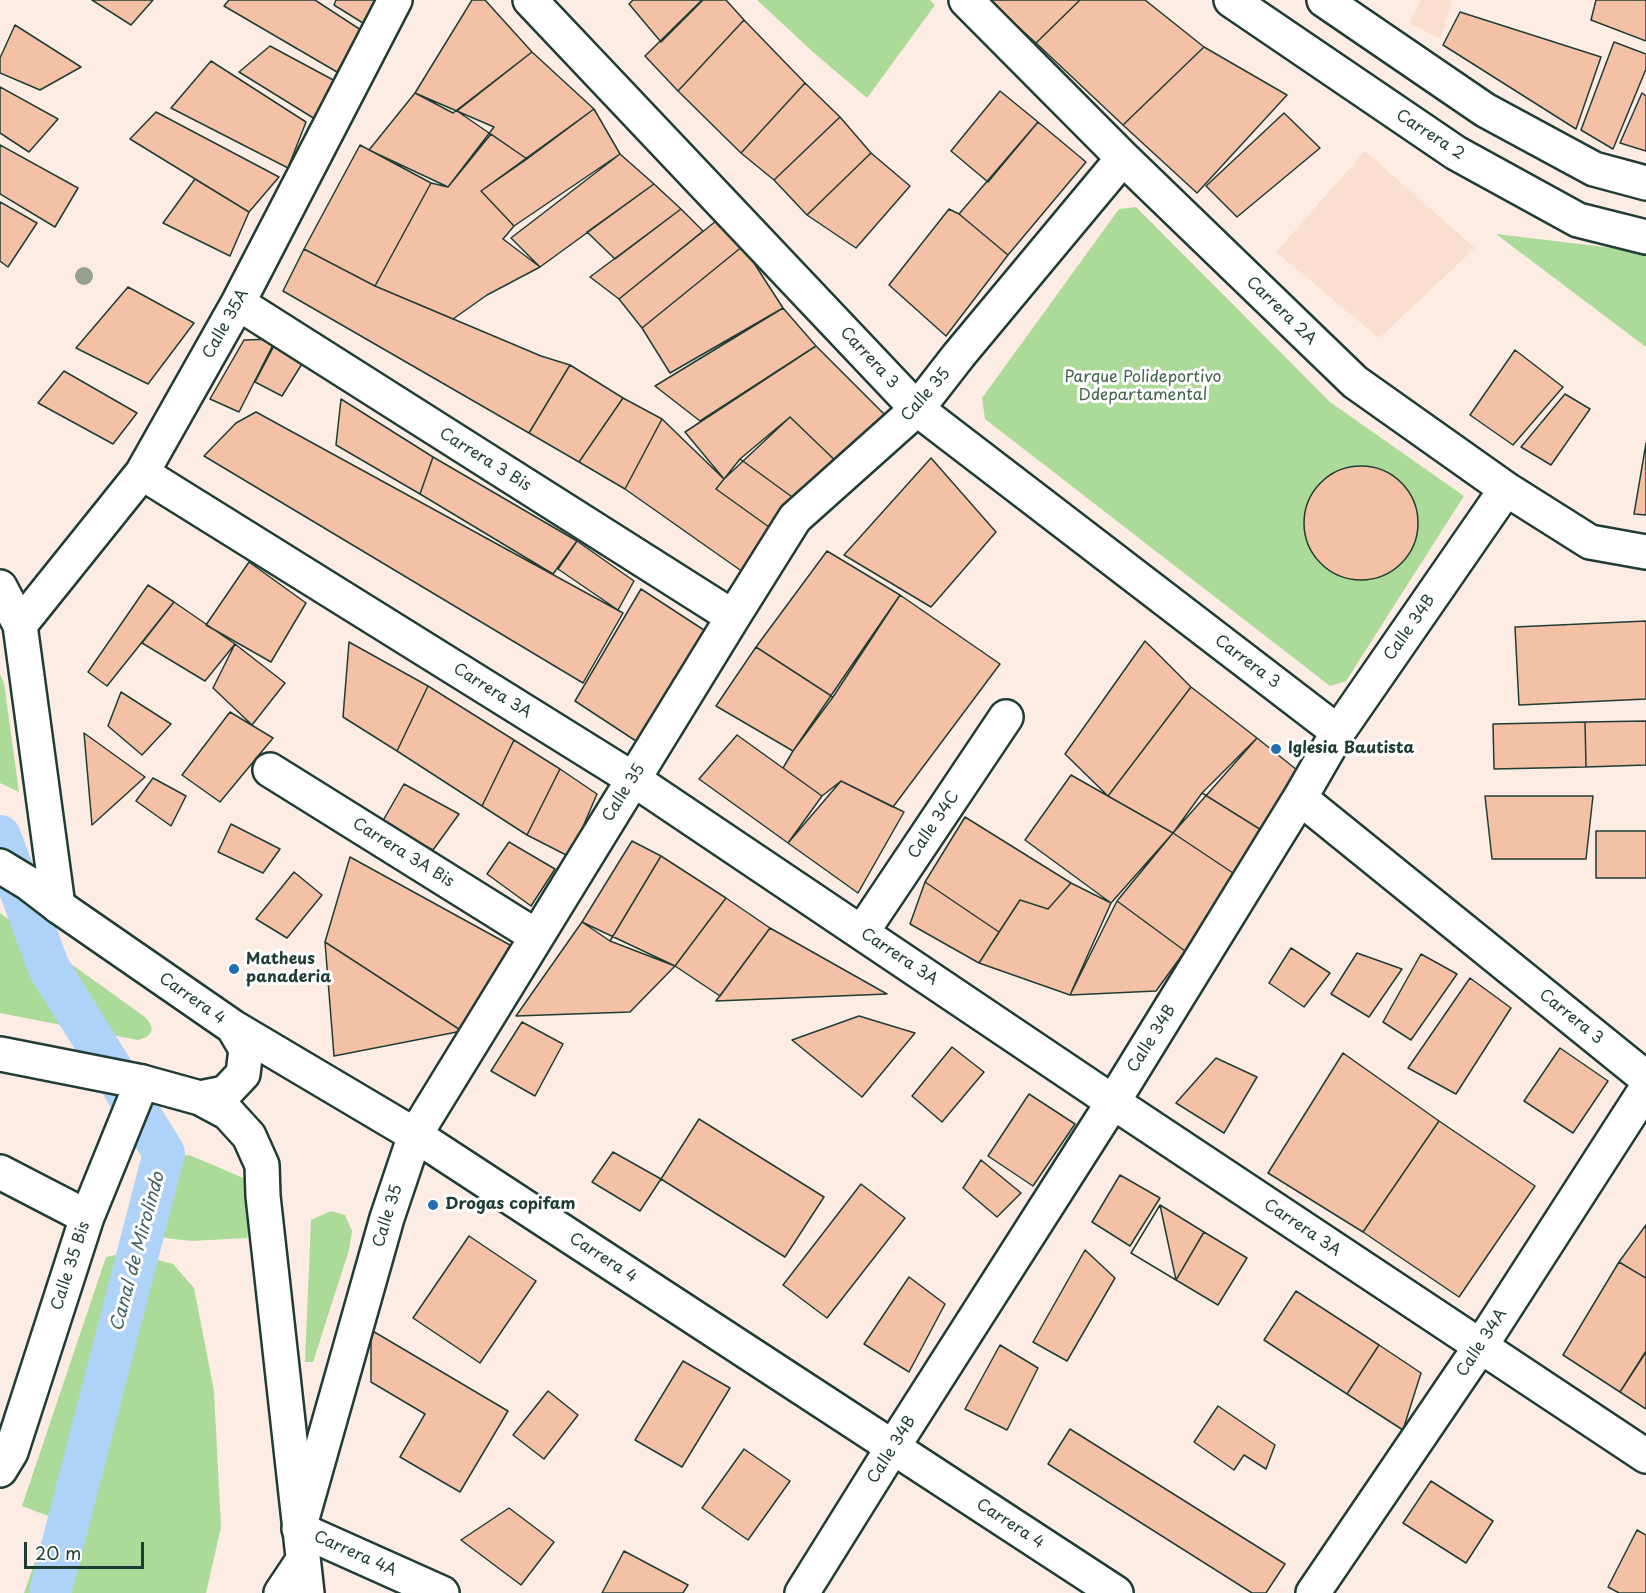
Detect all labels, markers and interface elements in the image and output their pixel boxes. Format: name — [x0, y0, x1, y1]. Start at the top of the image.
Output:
street label: Carrera 2 — [1392, 106, 1468, 164]
street label: Carrera 2A — [1242, 273, 1320, 349]
street label: Calle 35A — [199, 286, 253, 362]
street label: Carrera 3 — [836, 323, 902, 393]
street label: Calle 35 — [898, 364, 954, 426]
park label: Parque Polideportivo Ddepartamental — [1065, 368, 1221, 406]
street label: Carrera 3 Bis — [436, 424, 534, 496]
street label: Calle 34B — [1380, 591, 1440, 665]
street label: Carrera 3 — [1210, 631, 1284, 693]
street label: Carrera 3A — [449, 659, 535, 723]
place label: Iglesia Bautista — [1288, 739, 1414, 759]
marker: Iglesia Bautista — [1269, 742, 1283, 756]
street label: Calle 35 — [599, 761, 649, 825]
street label: Calle 34C — [904, 787, 964, 863]
street label: Carrera 3A Bis — [349, 814, 457, 892]
street label: Carrera 3A — [857, 924, 941, 990]
place label: Matheus panaderia — [246, 950, 331, 988]
marker: Matheus panaderia — [227, 962, 241, 976]
street label: Carrera 4 — [155, 969, 229, 1029]
street label: Carrera 3 — [1535, 985, 1607, 1049]
street label: Calle 34B — [1124, 1002, 1180, 1076]
water label: Canal de Mirolindo — [106, 1170, 170, 1334]
street label: Calle 35 — [369, 1182, 407, 1250]
place label: Drogas copifam — [445, 1195, 575, 1215]
street label: Carrera 3A — [1260, 1195, 1344, 1261]
marker: Drogas copifam — [426, 1198, 440, 1212]
street label: Calle 35 Bis — [48, 1219, 94, 1313]
street label: Carrera 4 — [565, 1229, 641, 1287]
street label: Calle 34A — [1453, 1305, 1511, 1381]
street label: Calle 34B — [864, 1413, 920, 1487]
street label: Carrera 4 — [972, 1495, 1048, 1553]
street label: Carrera 4A — [311, 1527, 399, 1581]
scale bar — [27, 1530, 147, 1568]
text: 20 m — [35, 1539, 81, 1566]

